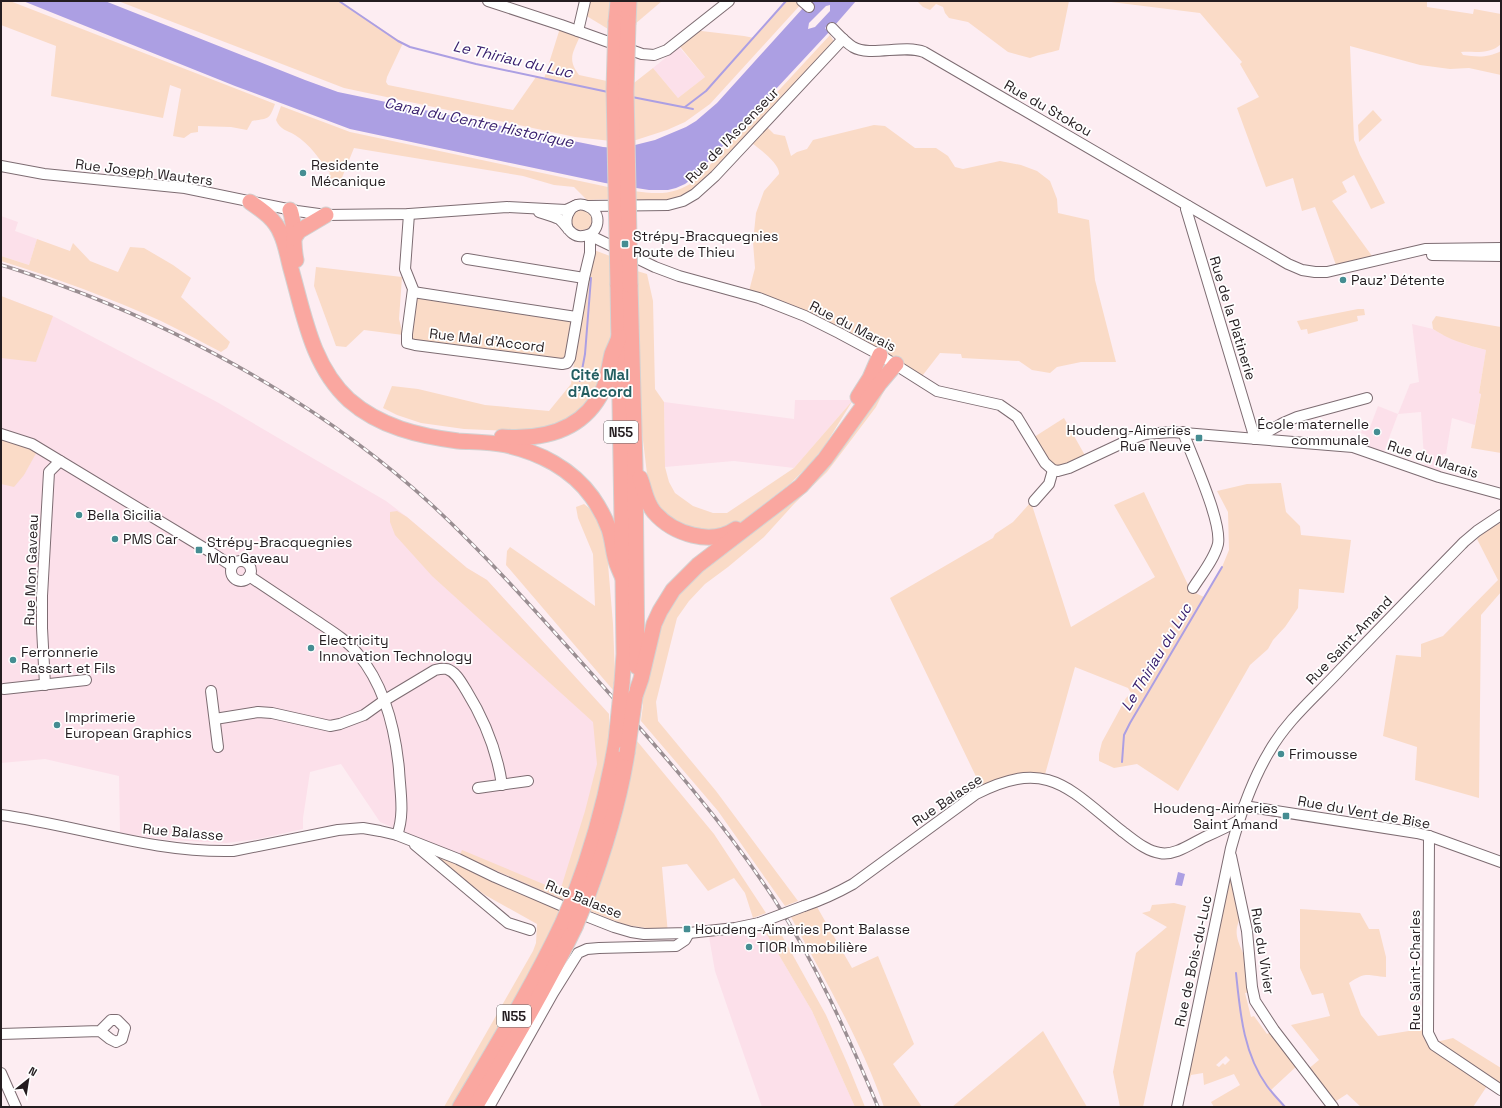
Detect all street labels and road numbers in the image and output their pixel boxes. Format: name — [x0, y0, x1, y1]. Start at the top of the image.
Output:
street label: Rue du Stokou — [1001, 76, 1095, 140]
street label: Rue de l'Ascenseur — [681, 83, 783, 187]
street label: Rue Joseph Wauters — [74, 155, 214, 189]
street label: Rue de la Platinerie — [1206, 254, 1260, 382]
street label: Rue du Marais — [807, 297, 899, 355]
street label: Rue Mal d'Accord — [428, 324, 546, 356]
road number: N55 — [604, 421, 638, 443]
street label: Rue du Marais — [1385, 436, 1481, 482]
street label: Rue Mon Gaveau — [20, 514, 42, 626]
street label: Rue Saint-Amand — [1302, 592, 1396, 688]
street label: Rue Balasse — [908, 770, 986, 830]
street label: Rue du Vent de Bise — [1296, 791, 1432, 833]
street label: Rue Balasse — [142, 820, 224, 844]
street label: Rue Balasse — [543, 875, 625, 923]
street label: Rue de Bois-du-Luc — [1170, 894, 1216, 1028]
street label: Rue du Vivier — [1247, 907, 1279, 995]
street label: Rue Saint-Charles — [1406, 910, 1424, 1030]
road number: N55 — [497, 1005, 531, 1027]

